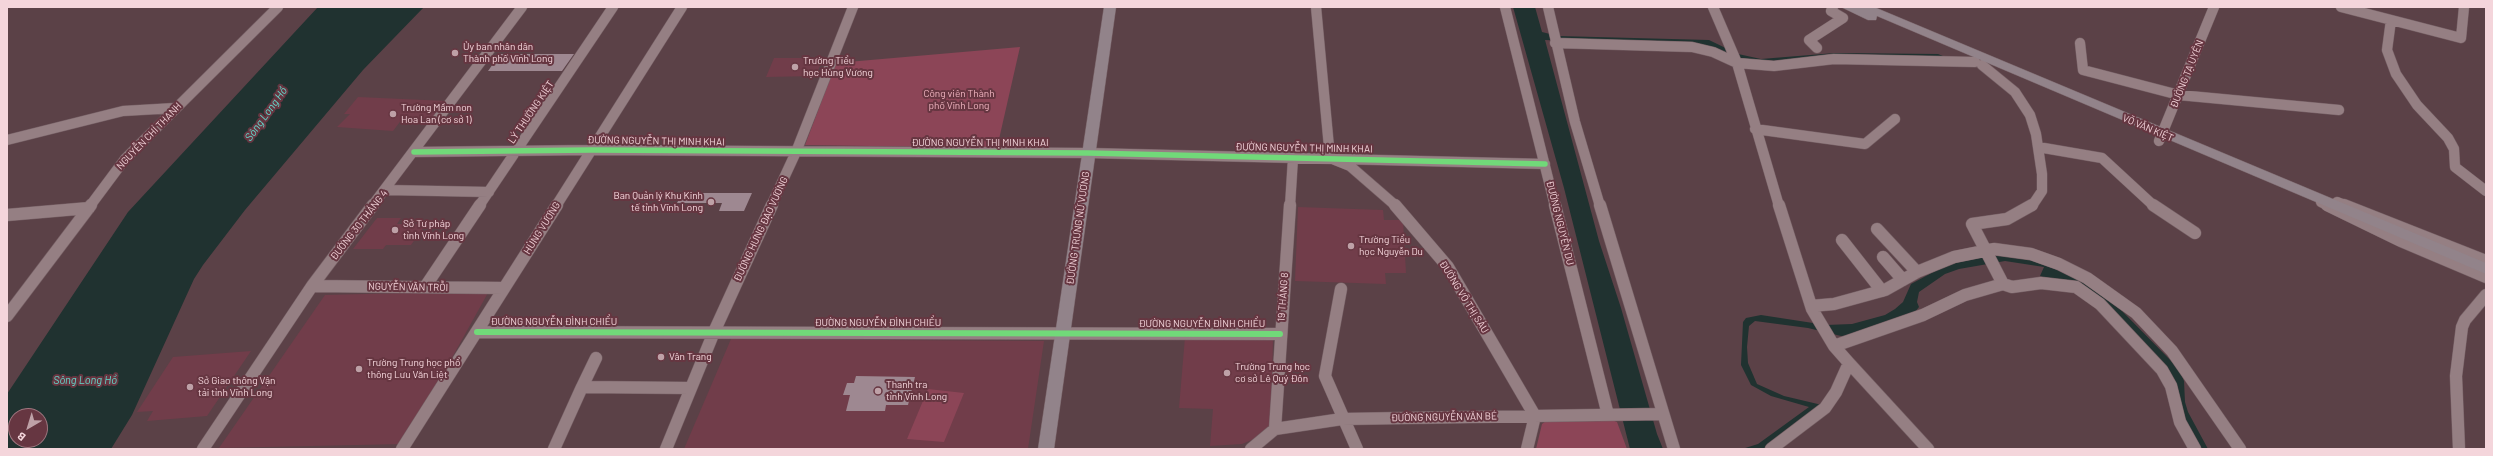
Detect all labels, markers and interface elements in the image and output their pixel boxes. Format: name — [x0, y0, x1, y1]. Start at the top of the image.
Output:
street label: ĐƯỜNG TẠ UYÊN — [2168, 38, 2206, 110]
place label: Ủy ban nhân dân Thành phố Vĩnh Long — [463, 41, 553, 64]
marker: Ủy ban nhân dân Thành phố Vĩnh Long — [450, 48, 460, 58]
place label: Trường Tiểu học Hùng Vương — [803, 55, 873, 78]
marker: Trường Tiểu học Hùng Vương — [790, 62, 800, 72]
street label: LÝ THƯỜNG KIỆT — [506, 78, 556, 146]
water label: Sông Long Hồ — [242, 84, 290, 144]
park label: Công viên Thành phố Vĩnh Long — [923, 88, 995, 112]
street label: NGUYỄN CHÍ THANH — [114, 100, 184, 172]
place label: Trường Mầm non Hoa Lan (cơ sở 1) — [401, 102, 472, 126]
marker: Trường Mầm non Hoa Lan (cơ sở 1) — [388, 109, 398, 119]
street label: VÕ VĂN KIỆT — [2121, 112, 2175, 144]
street label: ĐƯỜNG NGUYỄN THỊ MINH KHAI — [587, 134, 725, 148]
street label: ĐƯỜNG NGUYỄN THỊ MINH KHAI — [911, 137, 1049, 149]
street label: ĐƯỜNG NGUYỄN THỊ MINH KHAI — [1235, 141, 1373, 155]
street label: ĐƯỜNG TRƯNG NỮ VƯƠNG — [1064, 171, 1092, 285]
street label: ĐƯỜNG HƯNG ĐẠO VƯƠNG — [731, 175, 791, 283]
street label: ĐƯỜNG NGUYỄN DU — [1544, 180, 1576, 266]
street label: ĐƯỜNG 30 THÁNG 4 — [328, 187, 390, 263]
place label: Ban Quản lý Khu Kinh tế tỉnh Vĩnh Long — [613, 190, 703, 214]
marker: Ban Quản lý Khu Kinh tế tỉnh Vĩnh Long — [706, 197, 716, 207]
street label: HÙNG VƯƠNG — [521, 200, 563, 256]
place label: Sở Tư pháp tỉnh Vĩnh Long — [403, 218, 464, 242]
marker: Sở Tư pháp tỉnh Vĩnh Long — [390, 225, 400, 235]
place label: Trường Tiểu học Nguyễn Du — [1359, 234, 1423, 258]
marker: Trường Tiểu học Nguyễn Du — [1346, 241, 1356, 251]
street label: ĐƯỜNG VÕ THỊ SÁU — [1437, 258, 1491, 336]
street label: 19 THÁNG 8 — [1275, 272, 1291, 322]
street label: NGUYỄN VĂN TRỖI — [368, 280, 448, 294]
street label: ĐƯỜNG NGUYỄN ĐÌNH CHIỂU — [491, 316, 617, 328]
street label: ĐƯỜNG NGUYỄN ĐÌNH CHIỂU — [815, 317, 941, 329]
street label: ĐƯỜNG NGUYỄN ĐÌNH CHIỂU — [1139, 318, 1265, 330]
place label: Vân Trang — [669, 351, 712, 363]
marker: Vân Trang — [656, 352, 666, 362]
place label: Trường Trung học phổ thông Lưu Văn Liệt — [367, 357, 460, 380]
place label: Trường Trung học cơ sở Lê Quý Đôn — [1235, 361, 1310, 384]
marker: Trường Trung học phổ thông Lưu Văn Liệt — [354, 364, 364, 374]
marker: Trường Trung học cơ sở Lê Quý Đôn — [1222, 368, 1232, 378]
water label: Sông Long Hồ — [53, 373, 117, 387]
place label: Sở Giao thông Vận tải tỉnh Vĩnh Long — [198, 375, 275, 398]
place label: Thanh tra tỉnh Vĩnh Long — [886, 379, 947, 402]
marker: Sở Giao thông Vận tải tỉnh Vĩnh Long — [185, 382, 195, 392]
marker: Thanh tra tỉnh Vĩnh Long — [873, 386, 883, 396]
north arrow — [8, 408, 48, 448]
street label: ĐƯỜNG NGUYỄN VĂN BÉ — [1391, 410, 1497, 424]
text: B — [14, 430, 28, 444]

